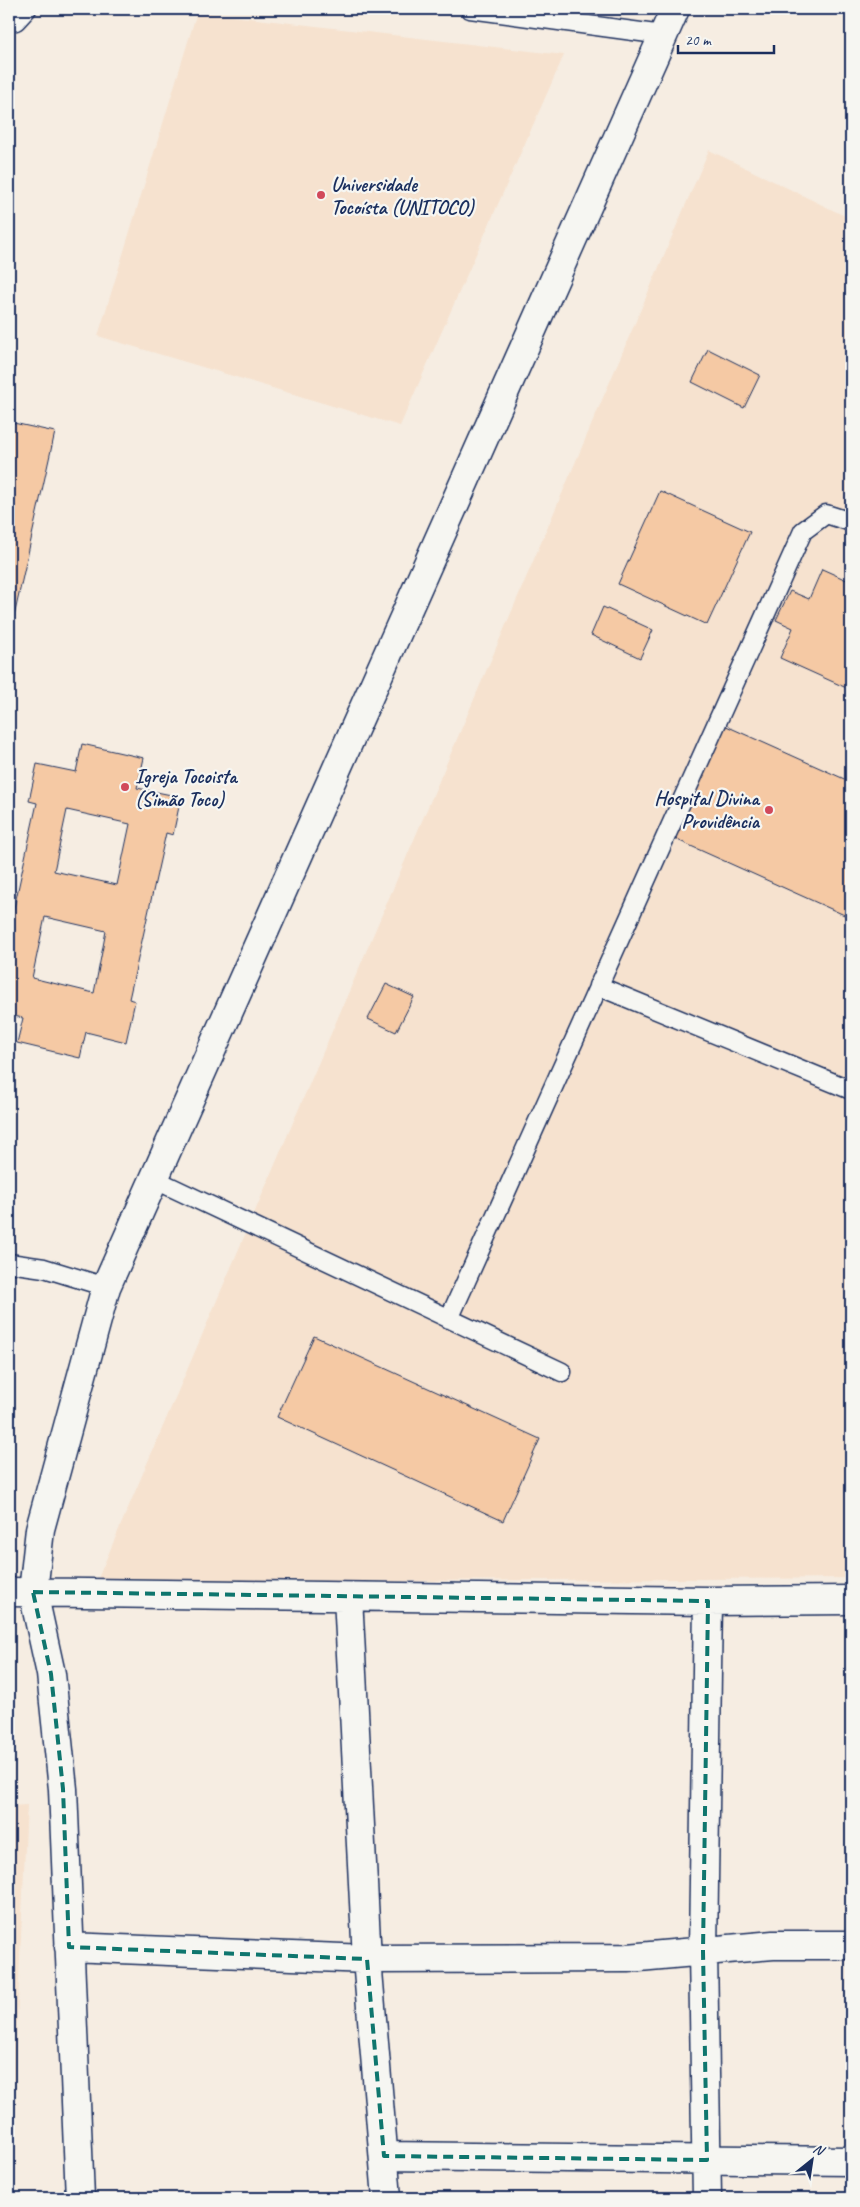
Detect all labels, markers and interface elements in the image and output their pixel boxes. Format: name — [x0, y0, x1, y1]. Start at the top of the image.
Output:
scale bar — [678, 22, 774, 54]
text: 20 m — [685, 31, 712, 50]
place label: Universidade Tocoísta (UNITOCO) — [331, 172, 475, 220]
marker: Universidade Tocoísta (UNITOCO) — [315, 189, 327, 201]
place label: Igreja Tocoista (Simão Toco) — [135, 764, 238, 812]
marker: Igreja Tocoista (Simão Toco) — [119, 781, 131, 793]
place label: Hospital Divina Providência — [654, 786, 761, 834]
marker: Hospital Divina Providência — [763, 804, 775, 816]
north arrow — [788, 2134, 838, 2184]
text: N — [810, 2140, 828, 2160]

